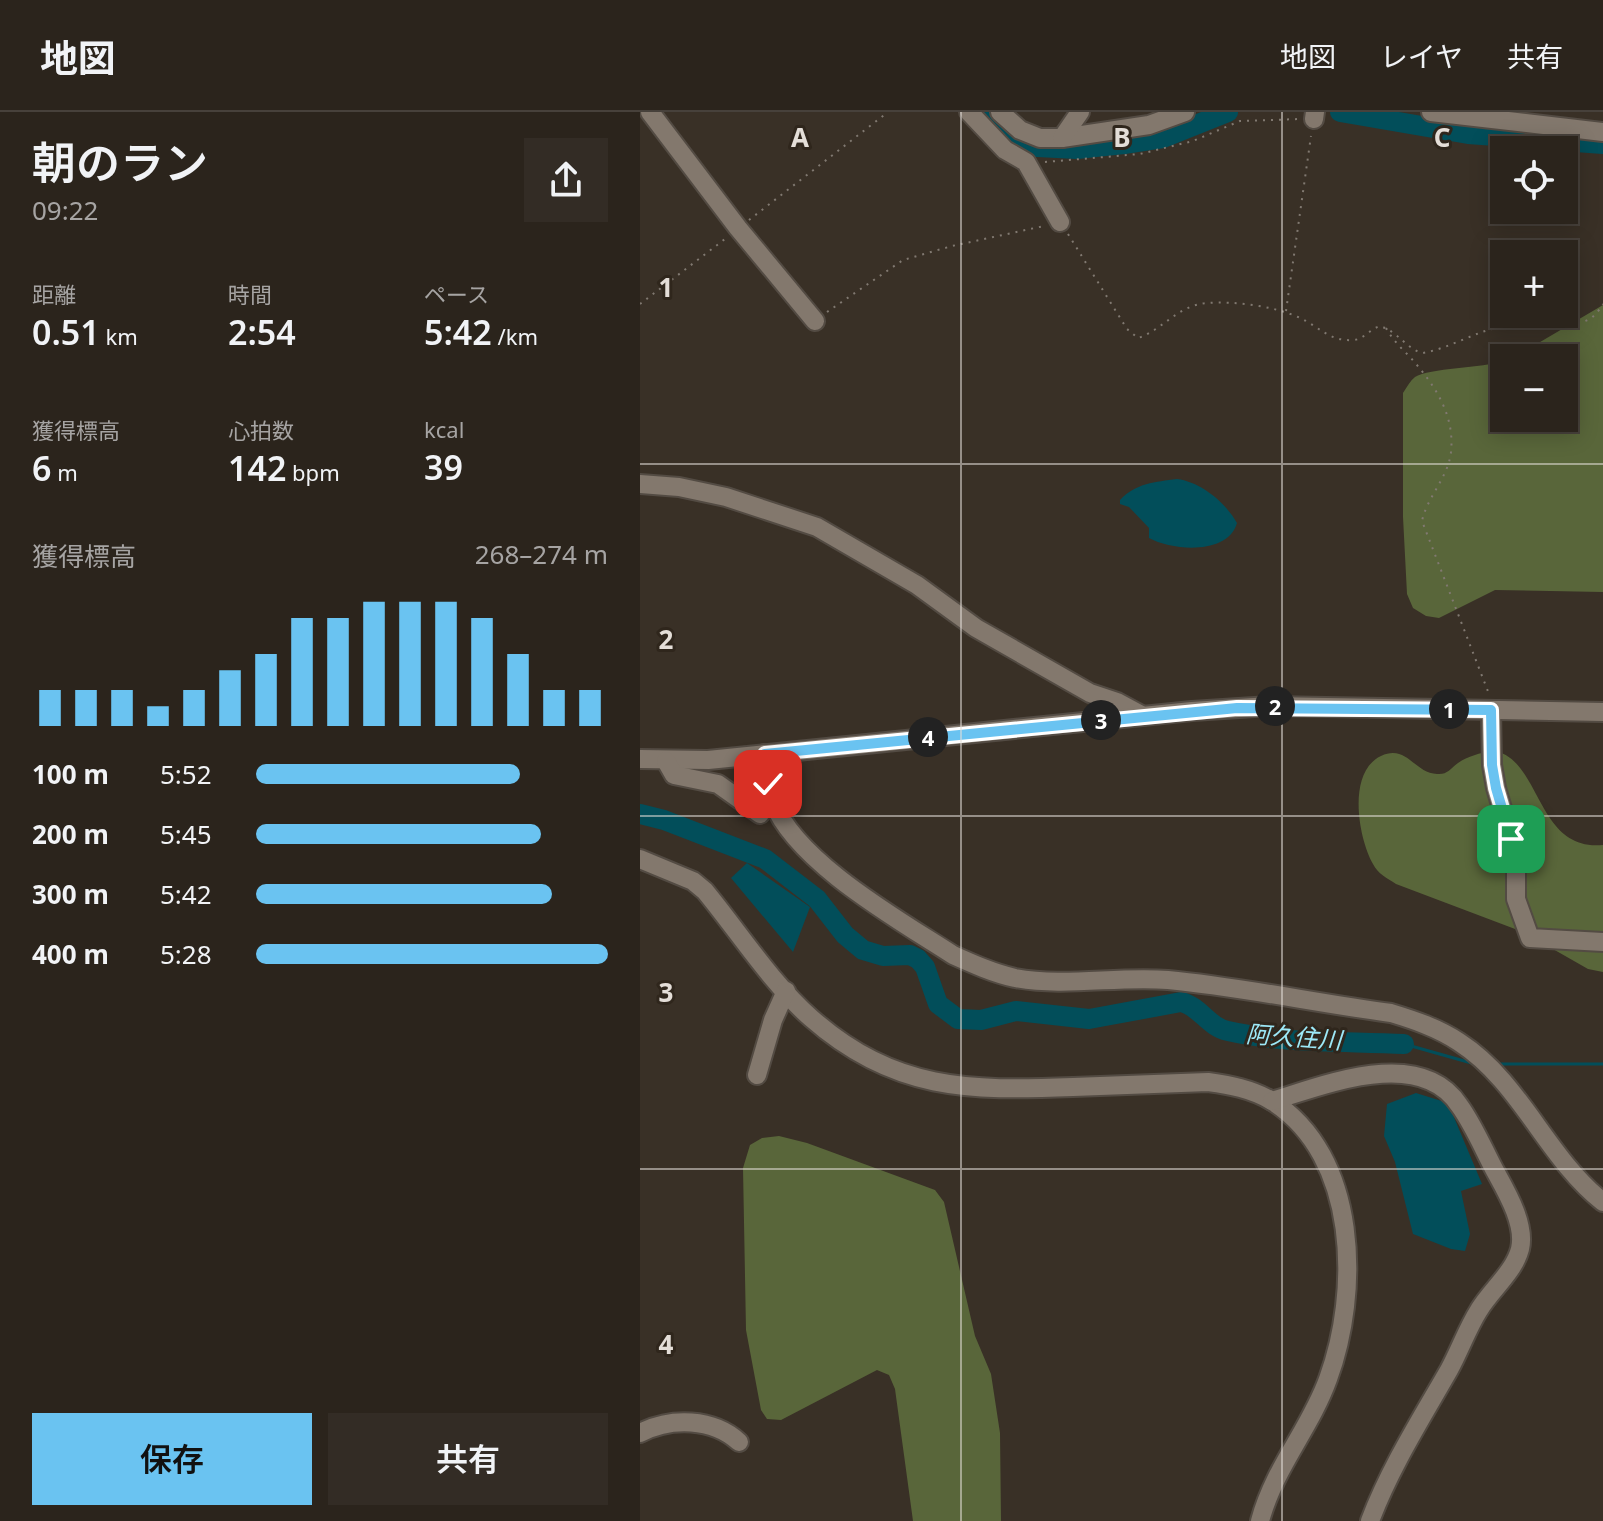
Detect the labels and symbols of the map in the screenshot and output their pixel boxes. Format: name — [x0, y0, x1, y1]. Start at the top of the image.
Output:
text: A — [791, 119, 809, 155]
text: B — [1113, 119, 1131, 155]
text: C — [1434, 119, 1450, 155]
text: 1 — [659, 269, 673, 305]
text: 2 — [659, 621, 674, 657]
pin: 2 — [1255, 686, 1295, 726]
pin: 1 — [1429, 689, 1469, 729]
pin: 3 — [1081, 700, 1121, 740]
pin: 4 — [908, 717, 948, 757]
pin — [734, 750, 802, 818]
pin — [1477, 805, 1545, 873]
text: 3 — [659, 974, 673, 1010]
water label: 阿久住川 — [1245, 1016, 1346, 1056]
text: 4 — [659, 1326, 674, 1362]

